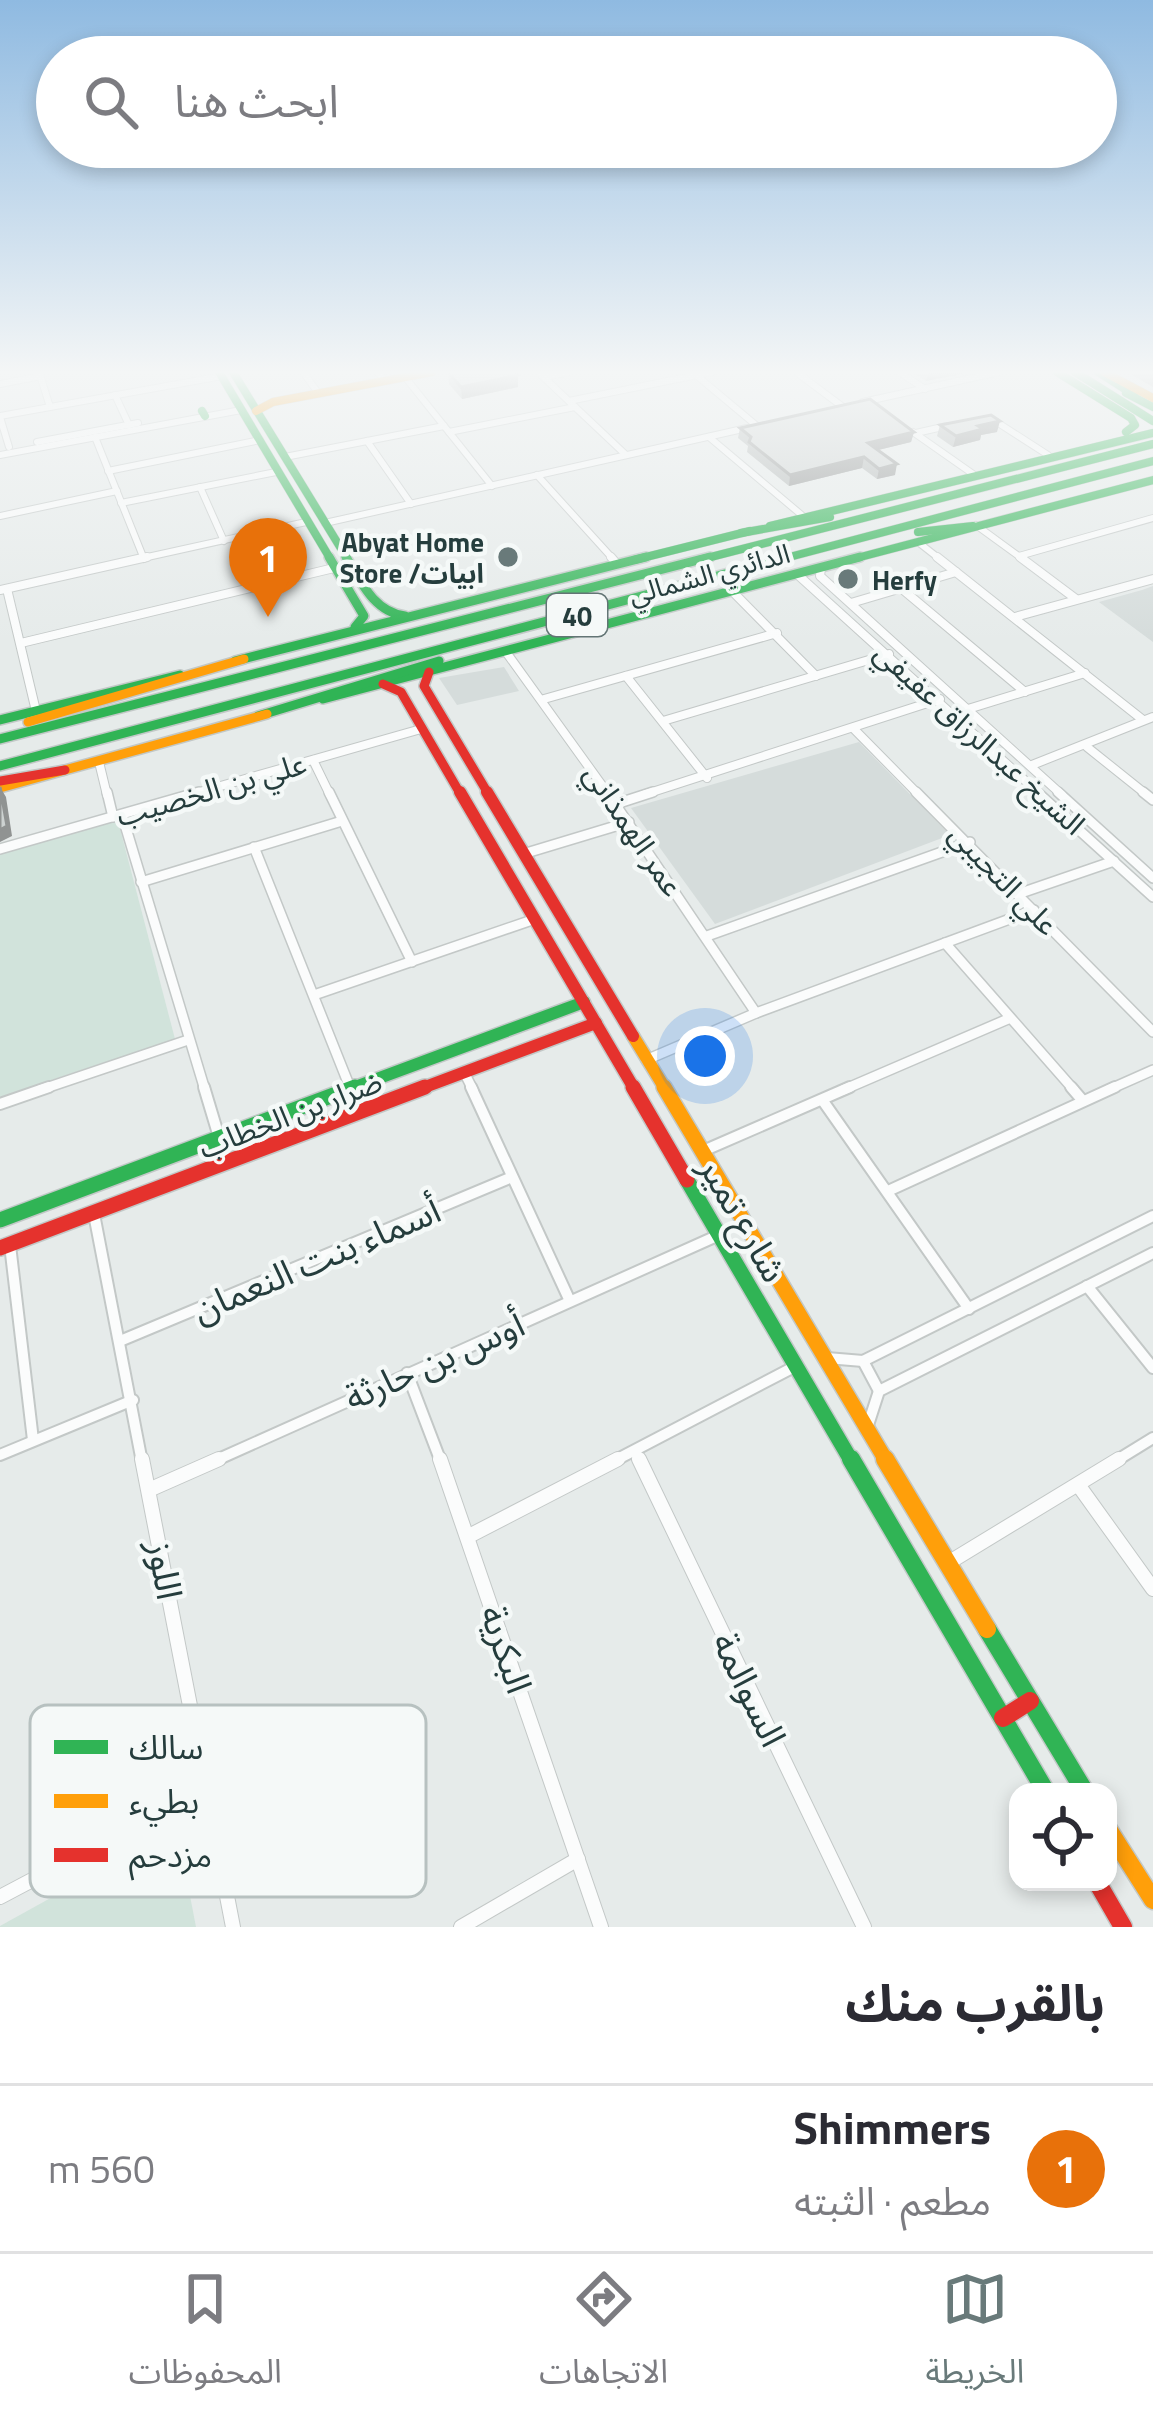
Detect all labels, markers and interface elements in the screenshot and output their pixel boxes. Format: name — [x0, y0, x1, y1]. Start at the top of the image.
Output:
search box — [36, 36, 1117, 168]
text: ابحث هنا — [174, 66, 339, 134]
icon: search — [78, 69, 144, 135]
pin: 1 — [229, 518, 307, 617]
place label: Abyat Home Store /ابيات — [340, 521, 484, 593]
street label: الدائري الشمالي — [624, 532, 795, 615]
marker: Abyat Home Store /ابيات — [495, 544, 521, 570]
place label: Herfy — [872, 559, 938, 600]
marker: Herfy — [835, 566, 861, 592]
road number: 40 — [547, 594, 607, 636]
street label: الشيخ عبدالرزاق عفيفي — [863, 630, 1096, 847]
street label: علي بن الخصيب — [111, 740, 312, 839]
street label: عمر الهمذاني — [572, 754, 695, 906]
street label: علي التجيبي — [938, 812, 1070, 947]
your location — [675, 1026, 735, 1086]
street label: ضرار بن الخطاب — [191, 1058, 389, 1170]
street label: شارع تمير — [685, 1145, 802, 1292]
street label: أسماء بنت النعمان — [183, 1182, 449, 1336]
street label: أوس بن حارثة — [335, 1296, 533, 1424]
street label: اللوز — [134, 1535, 198, 1604]
street label: البكرية — [466, 1597, 548, 1701]
street label: السوالمة — [699, 1622, 801, 1756]
legend — [30, 1705, 426, 1897]
text: سالك — [129, 1722, 203, 1772]
text: بطيء — [129, 1776, 199, 1827]
map controls — [1009, 1783, 1117, 1891]
button: locate — [1009, 1783, 1117, 1891]
text: مزدحم — [129, 1830, 212, 1881]
text: بالقرب منك — [845, 1963, 1105, 2041]
text: Shimmers — [794, 2093, 991, 2161]
text: 560 m — [48, 2139, 155, 2198]
text: 1 — [1055, 2139, 1077, 2198]
text: مطعم · الثبته — [794, 2171, 991, 2230]
tab: المحفوظات — [129, 2266, 282, 2407]
tab: الاتجاهات — [539, 2266, 668, 2407]
tab: الخريطة — [925, 2266, 1024, 2407]

